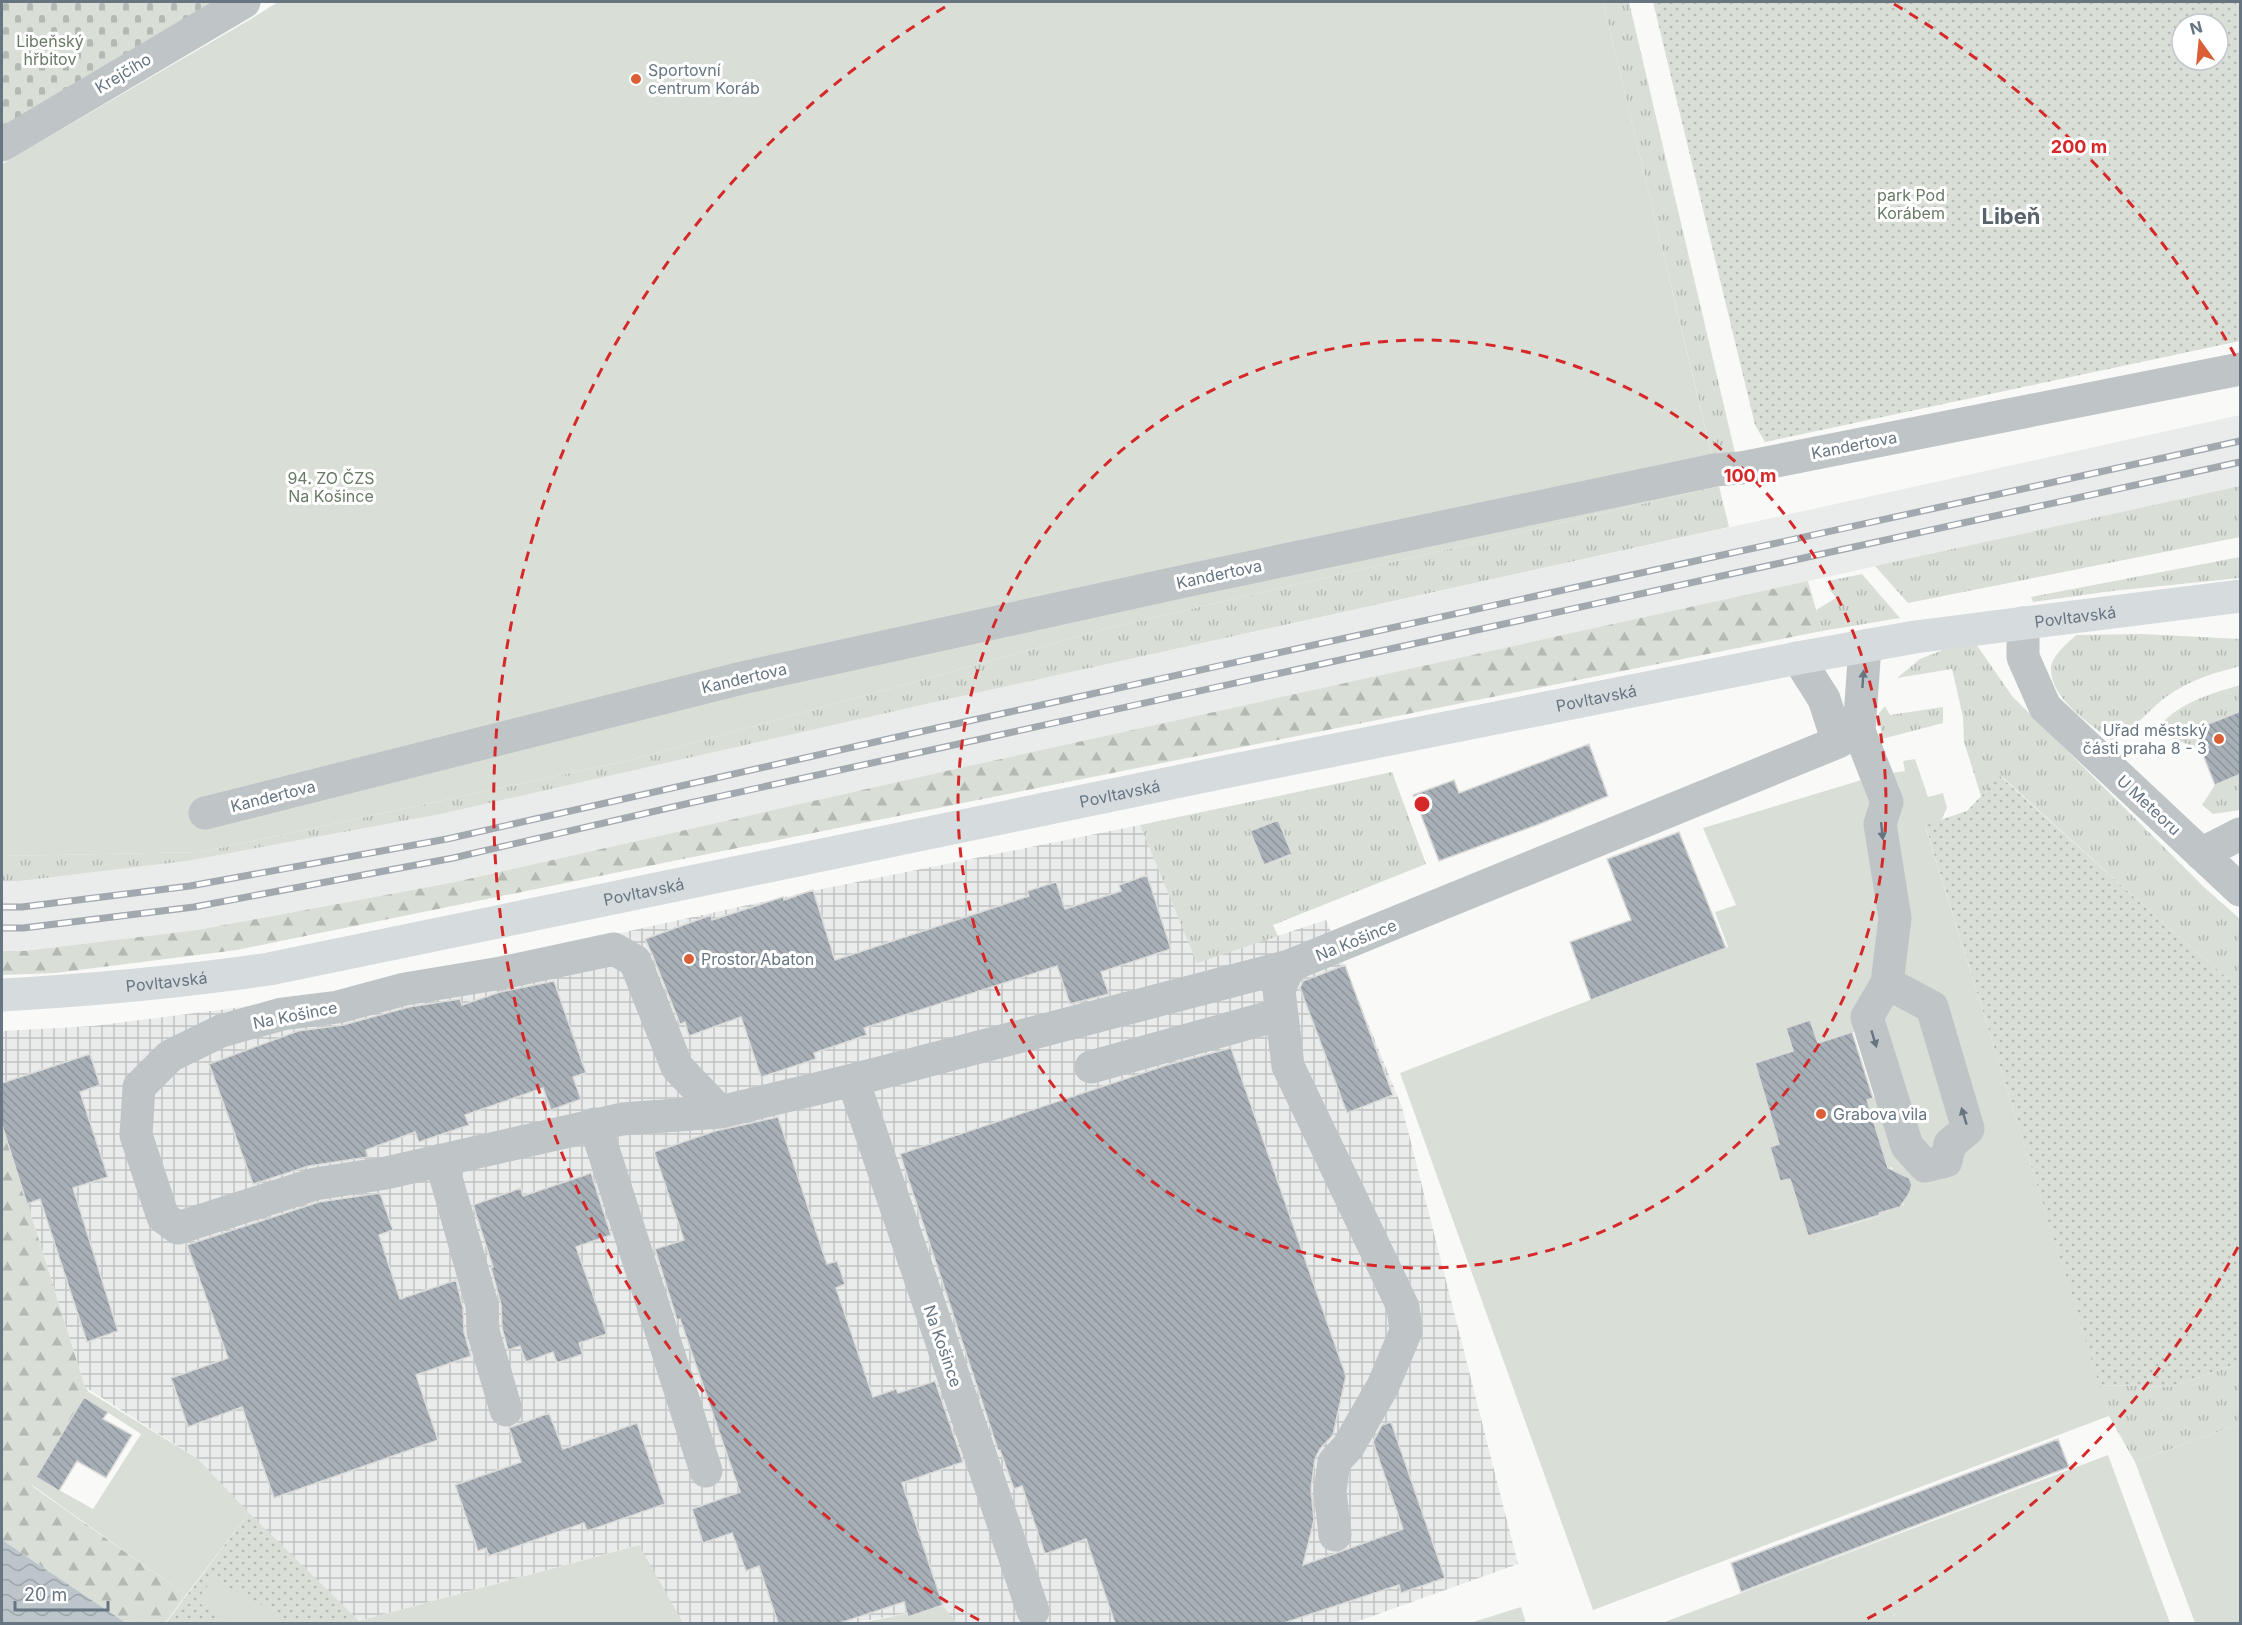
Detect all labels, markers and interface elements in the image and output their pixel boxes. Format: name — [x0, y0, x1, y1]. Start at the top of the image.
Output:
north arrow — [2170, 12, 2230, 72]
text: N — [2188, 16, 2205, 39]
park label: Libeňský hřbitov — [16, 31, 84, 69]
street label: Krejčího — [91, 49, 155, 97]
place label: Sportovní centrum Koráb — [648, 60, 760, 98]
marker: Sportovní centrum Koráb — [629, 72, 643, 86]
text: 200 m — [2051, 136, 2107, 157]
park label: park Pod Korábem — [1877, 185, 1945, 223]
district label: Libeň — [1981, 203, 2041, 229]
street label: Kandertova — [1809, 427, 1899, 463]
text: 100 m — [1724, 465, 1776, 486]
park label: 94. ZO ČZS Na Košince — [287, 468, 375, 506]
street label: Kandertova — [1174, 555, 1264, 593]
street label: Povltavská — [2033, 602, 2117, 632]
street label: Kandertova — [699, 658, 789, 698]
one-way arrow — [1858, 670, 1867, 689]
street label: Povltavská — [1554, 680, 1638, 716]
place label: Uřad městský části praha 8 - 3 — [2083, 720, 2207, 758]
marker: Uřad městský části praha 8 - 3 — [2212, 732, 2226, 746]
street label: U Meteoru — [2113, 771, 2185, 839]
street label: Povltavská — [1078, 775, 1162, 812]
street label: Kandertova — [228, 776, 318, 816]
centre of rings — [1412, 794, 1432, 814]
one-way arrow — [1877, 822, 1886, 841]
street label: Povltavská — [602, 874, 686, 910]
street label: Na Košince — [1313, 915, 1399, 965]
place label: Prostor Abaton — [701, 949, 814, 969]
marker: Prostor Abaton — [682, 952, 696, 966]
street label: Povltavská — [125, 967, 208, 996]
street label: Na Košince — [251, 997, 339, 1033]
one-way arrow — [1870, 1030, 1879, 1048]
place label: Grabova vila — [1833, 1104, 1927, 1124]
one-way arrow — [1959, 1106, 1968, 1124]
marker: Grabova vila — [1814, 1107, 1828, 1121]
street label: Na Košince — [920, 1302, 966, 1390]
scale bar — [15, 1574, 108, 1612]
text: 20 m — [24, 1584, 67, 1605]

